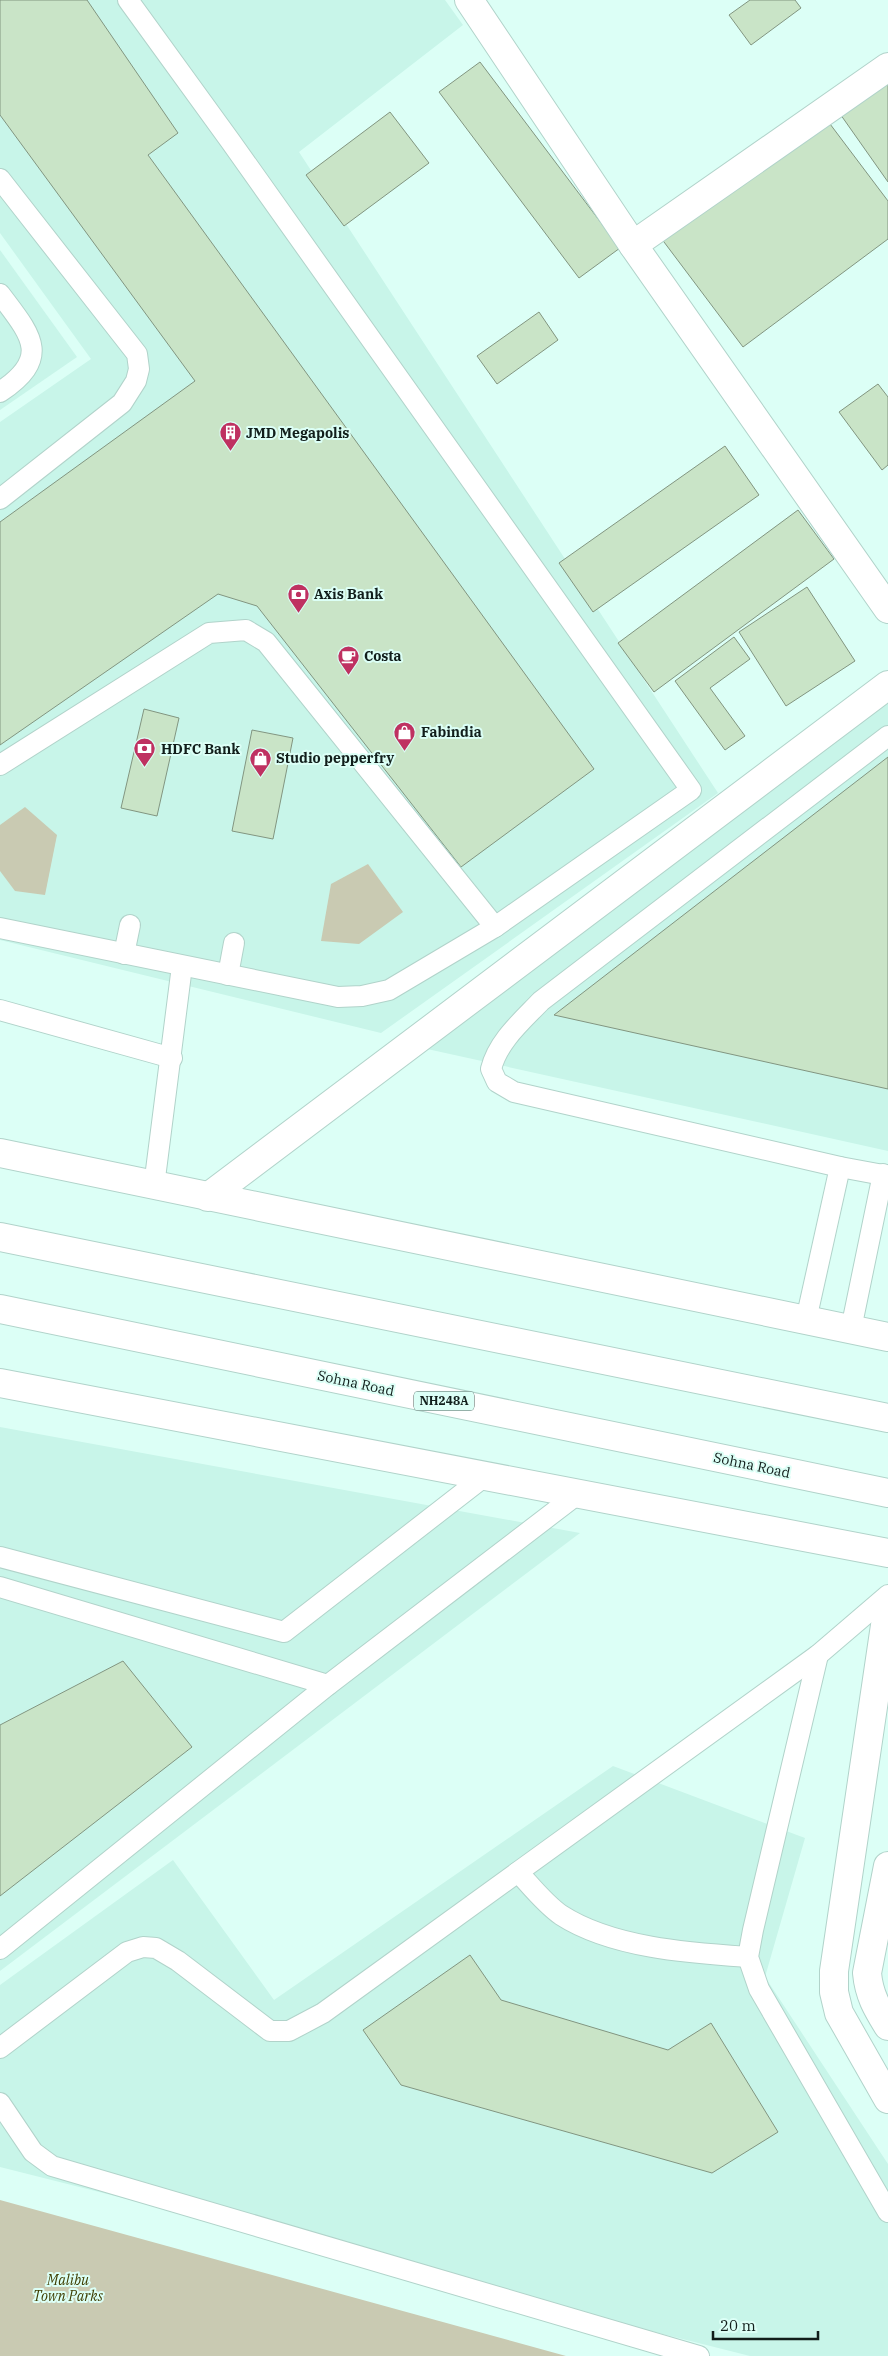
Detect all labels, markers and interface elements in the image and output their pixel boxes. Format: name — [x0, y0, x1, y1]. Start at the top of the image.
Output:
building icon: JMD Megapolis — [218, 421, 242, 452]
place label: JMD Megapolis — [246, 424, 349, 442]
bank icon: Axis Bank — [286, 582, 310, 613]
place label: Axis Bank — [314, 585, 383, 603]
cafe icon: Costa — [336, 644, 360, 675]
place label: Costa — [364, 647, 402, 665]
shop icon: Fabindia — [393, 720, 417, 751]
place label: Fabindia — [421, 723, 482, 741]
bank icon: HDFC Bank — [133, 737, 157, 768]
place label: HDFC Bank — [161, 740, 240, 758]
shop icon: Studio pepperfry — [248, 746, 272, 777]
place label: Studio pepperfry — [276, 749, 394, 767]
street label: Sohna Road — [316, 1366, 397, 1400]
road number: NH248A — [414, 1392, 474, 1410]
street label: Sohna Road — [712, 1448, 793, 1482]
park label: Malibu Town Parks — [33, 2271, 104, 2305]
scale bar — [713, 2308, 818, 2340]
text: 20 m — [720, 2316, 756, 2335]

